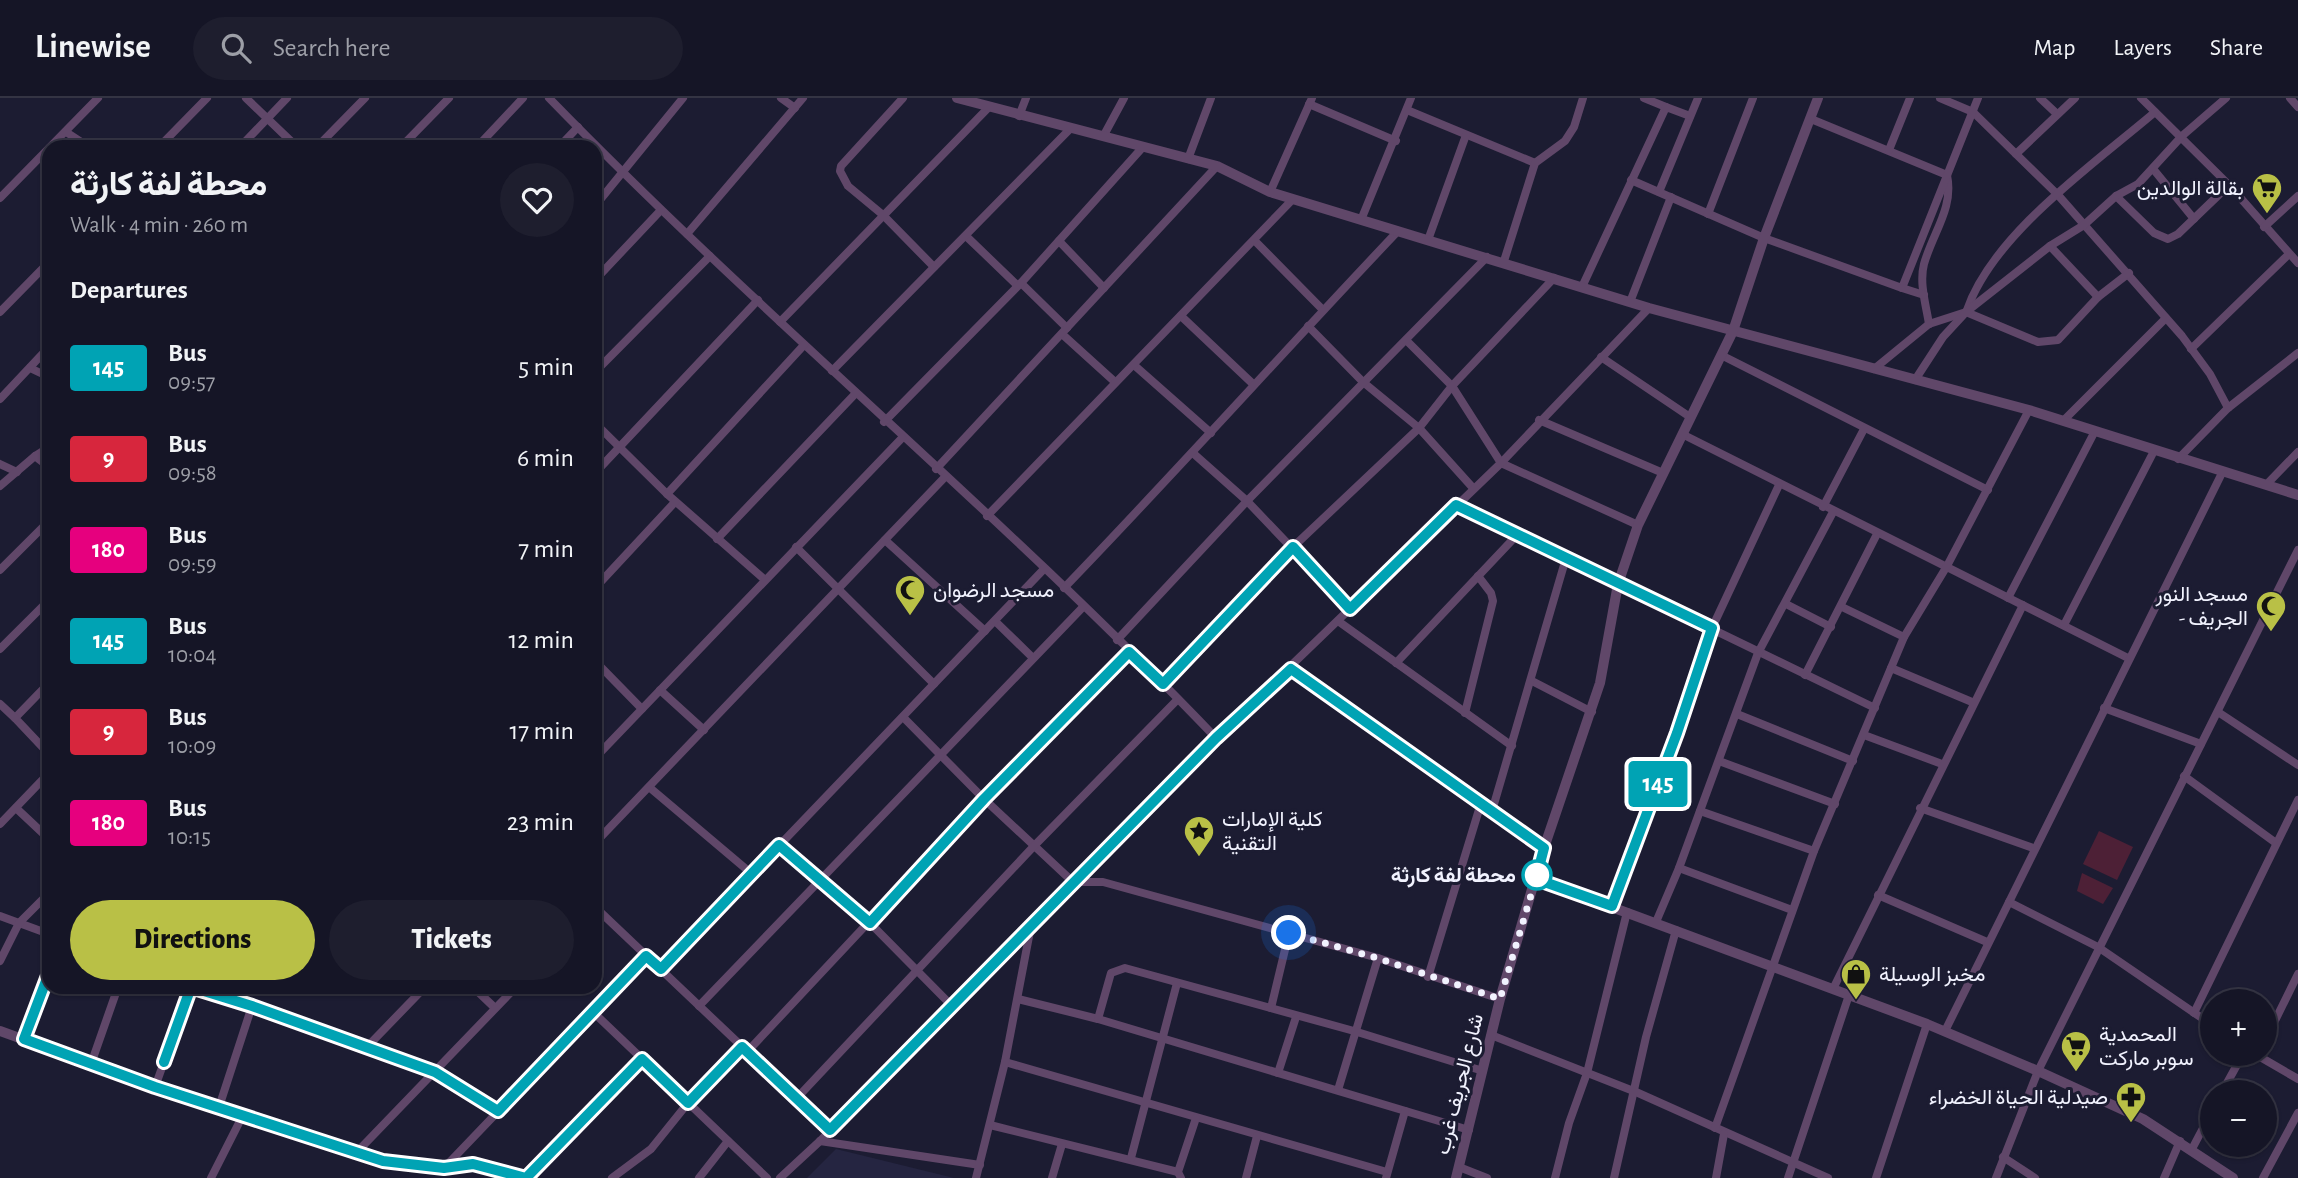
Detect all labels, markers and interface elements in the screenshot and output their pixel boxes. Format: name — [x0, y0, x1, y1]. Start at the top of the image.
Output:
search box — [193, 17, 683, 80]
icon: search — [217, 29, 255, 67]
text: Linewise — [35, 31, 151, 64]
text: Search here — [273, 35, 390, 61]
text: Map — [2033, 36, 2075, 60]
text: Layers — [2113, 36, 2172, 60]
text: Share — [2210, 36, 2263, 60]
button: heart — [500, 163, 574, 237]
text: محطة لفة كارثة — [70, 169, 267, 202]
supermarket icon: بقالة الوالدين — [2250, 171, 2284, 215]
place label: بقالة الوالدين — [2137, 178, 2244, 201]
text: Walk · 4 min · 260 m — [70, 214, 248, 237]
text: Departures — [70, 277, 188, 303]
text: Bus — [168, 340, 207, 366]
text: 5 min — [518, 354, 574, 380]
text: 145 — [93, 356, 124, 380]
text: 09:57 — [168, 371, 215, 394]
text: Bus — [168, 431, 207, 457]
text: 6 min — [517, 445, 574, 471]
text: 9 — [103, 447, 114, 471]
text: 09:58 — [168, 462, 217, 485]
text: Bus — [168, 522, 207, 548]
text: 7 min — [518, 536, 574, 562]
text: 180 — [92, 538, 125, 562]
text: 09:59 — [168, 553, 217, 576]
mosque icon: مسجد الرضوان — [893, 573, 927, 617]
place label: مسجد الرضوان — [933, 580, 1054, 603]
place label: مسجد النور - الجريف — [2155, 584, 2248, 631]
mosque icon: مسجد النور - الجريف — [2254, 589, 2288, 633]
text: Bus — [168, 613, 207, 639]
text: 12 min — [508, 627, 574, 653]
text: 145 — [93, 629, 124, 653]
text: 10:04 — [168, 644, 217, 667]
text: Bus — [168, 704, 207, 730]
text: 17 min — [509, 718, 574, 744]
text: 9 — [103, 720, 114, 744]
text: 10:09 — [168, 735, 216, 758]
line badge: 145 — [1618, 761, 1698, 807]
text: 145 — [1642, 772, 1674, 796]
text: Bus — [168, 795, 207, 821]
text: 23 min — [507, 809, 574, 835]
place label: كلية الإمارات التقنية — [1222, 809, 1322, 855]
text: 180 — [92, 811, 125, 835]
place icon: كلية الإمارات التقنية — [1182, 814, 1216, 858]
text: 10:15 — [168, 826, 211, 849]
marker: محطة لفة كارثة — [1522, 860, 1552, 890]
place label: محطة لفة كارثة — [1391, 865, 1516, 888]
button: Directions — [70, 900, 315, 980]
button: Tickets — [329, 900, 574, 980]
your location — [1271, 915, 1306, 950]
shop icon: مخبز الوسيلة — [1839, 957, 1873, 1001]
place label: مخبز الوسيلة — [1879, 964, 1985, 987]
map controls — [2200, 989, 2277, 1157]
button: + — [2200, 989, 2277, 1066]
street label: شارع الجريف غرب — [1432, 1012, 1490, 1157]
place label: المحمدية سوبر ماركت — [2099, 1024, 2193, 1071]
supermarket icon: المحمدية سوبر ماركت — [2059, 1029, 2093, 1073]
pharmacy icon: صيدلية الحياة الخضراء — [2114, 1080, 2148, 1124]
button: − — [2200, 1080, 2277, 1157]
place label: صيدلية الحياة الخضراء — [1929, 1087, 2108, 1110]

